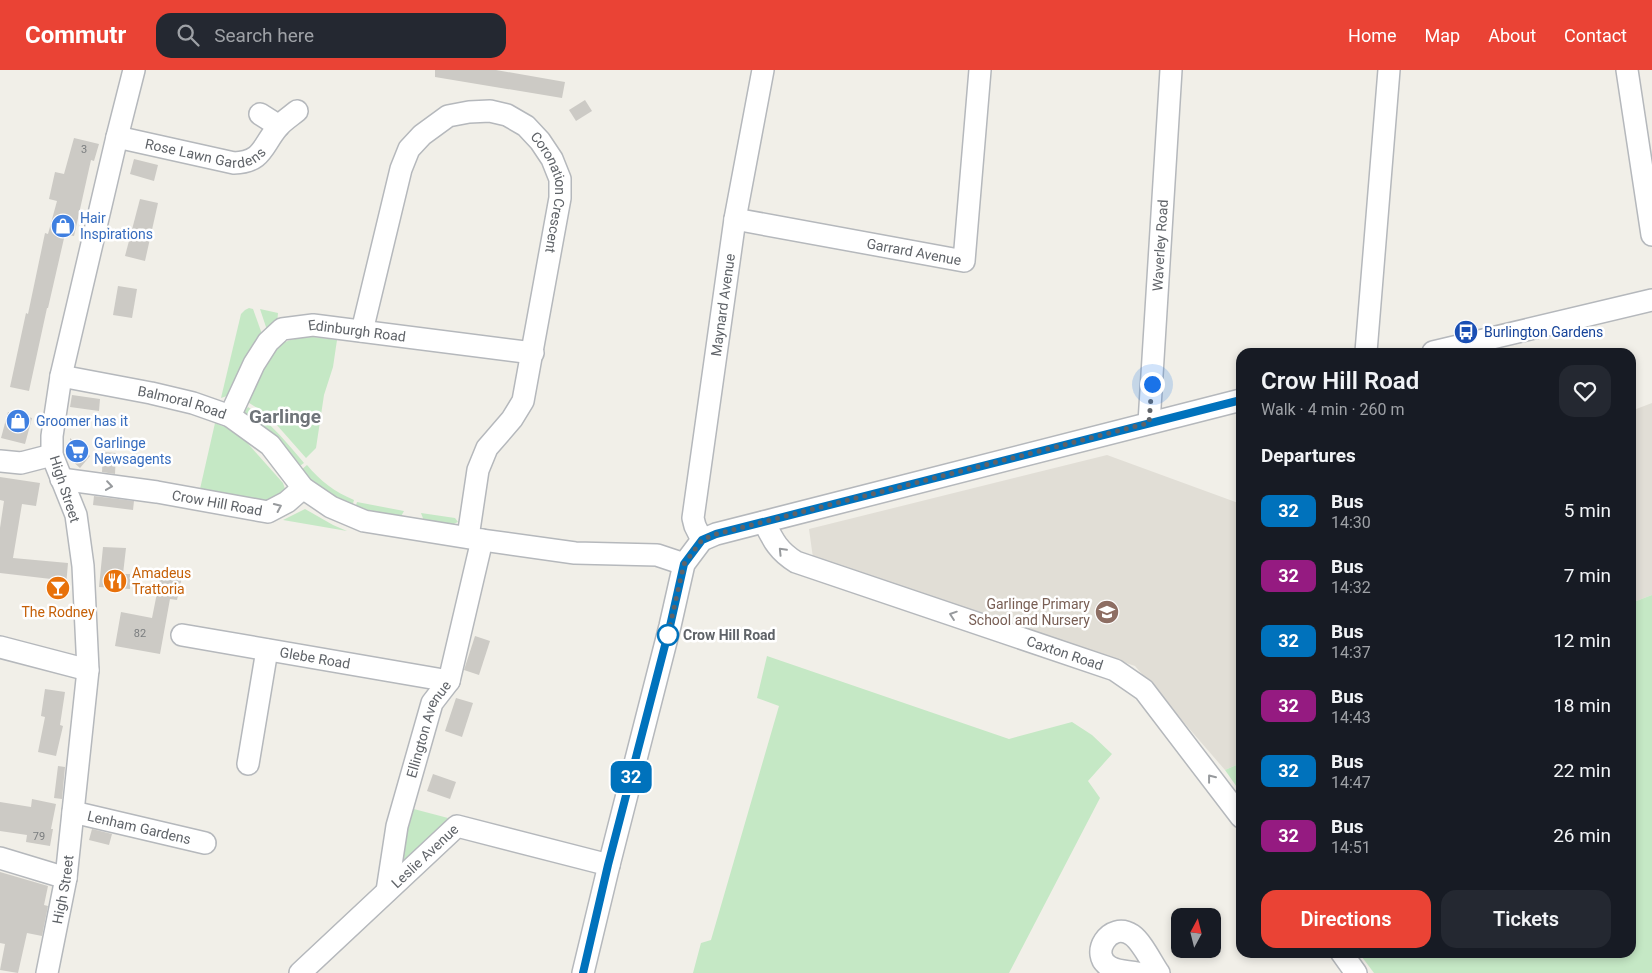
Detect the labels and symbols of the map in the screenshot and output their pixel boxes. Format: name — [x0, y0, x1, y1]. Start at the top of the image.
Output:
street label: Coronation Crescent — [528, 128, 568, 255]
street label: Rose Lawn Gardens — [144, 136, 269, 171]
house number: 3 — [81, 143, 87, 156]
street label: Waverley Road — [1149, 199, 1171, 292]
place label: Hair Inspirations — [80, 210, 153, 242]
shop icon: Hair Inspirations — [50, 213, 76, 239]
street label: Garrard Avenue — [865, 235, 963, 268]
street label: Maynard Avenue — [708, 253, 738, 357]
street label: Edinburgh Road — [307, 317, 407, 345]
bus stop icon: Burlington Gardens — [1453, 319, 1479, 345]
place label: Burlington Gardens — [1484, 324, 1603, 340]
your location — [1140, 372, 1165, 397]
street label: Balmoral Road — [137, 383, 229, 422]
district label: Garlinge — [249, 405, 321, 428]
shop icon: Groomer has it — [5, 408, 31, 434]
place label: Groomer has it — [36, 413, 128, 429]
place label: Garlinge Newsagents — [94, 435, 172, 467]
supermarket icon: Garlinge Newsagents — [64, 438, 90, 464]
street label: High Street — [47, 454, 83, 525]
one-way arrow — [105, 480, 114, 490]
street label: Crow Hill Road — [171, 487, 264, 519]
one-way arrow — [273, 503, 282, 513]
one-way arrow — [779, 547, 788, 556]
place label: Amadeus Trattoria — [132, 565, 191, 597]
restaurant icon: Amadeus Trattoria — [102, 568, 128, 594]
bar icon: The Rodney — [45, 575, 71, 601]
place label: Garlinge Primary School and Nursery — [968, 596, 1090, 628]
school or university icon: Garlinge Primary School and Nursery — [1094, 599, 1120, 625]
place label: The Rodney — [21, 604, 95, 620]
one-way arrow — [949, 611, 957, 621]
marker: Crow Hill Road — [657, 624, 679, 646]
house number: 82 — [134, 627, 146, 640]
place label: Crow Hill Road — [683, 627, 776, 643]
street label: Caxton Road — [1025, 633, 1105, 673]
street label: Glebe Road — [279, 644, 352, 672]
street label: Ellington Avenue — [403, 678, 454, 780]
line badge: 32 — [608, 761, 654, 793]
one-way arrow — [1209, 775, 1217, 784]
street label: Lenham Gardens — [86, 808, 193, 847]
street label: Leslie Avenue — [388, 821, 462, 891]
house number: 79 — [33, 830, 45, 843]
street label: High Street — [49, 854, 76, 925]
north arrow — [1171, 908, 1221, 958]

